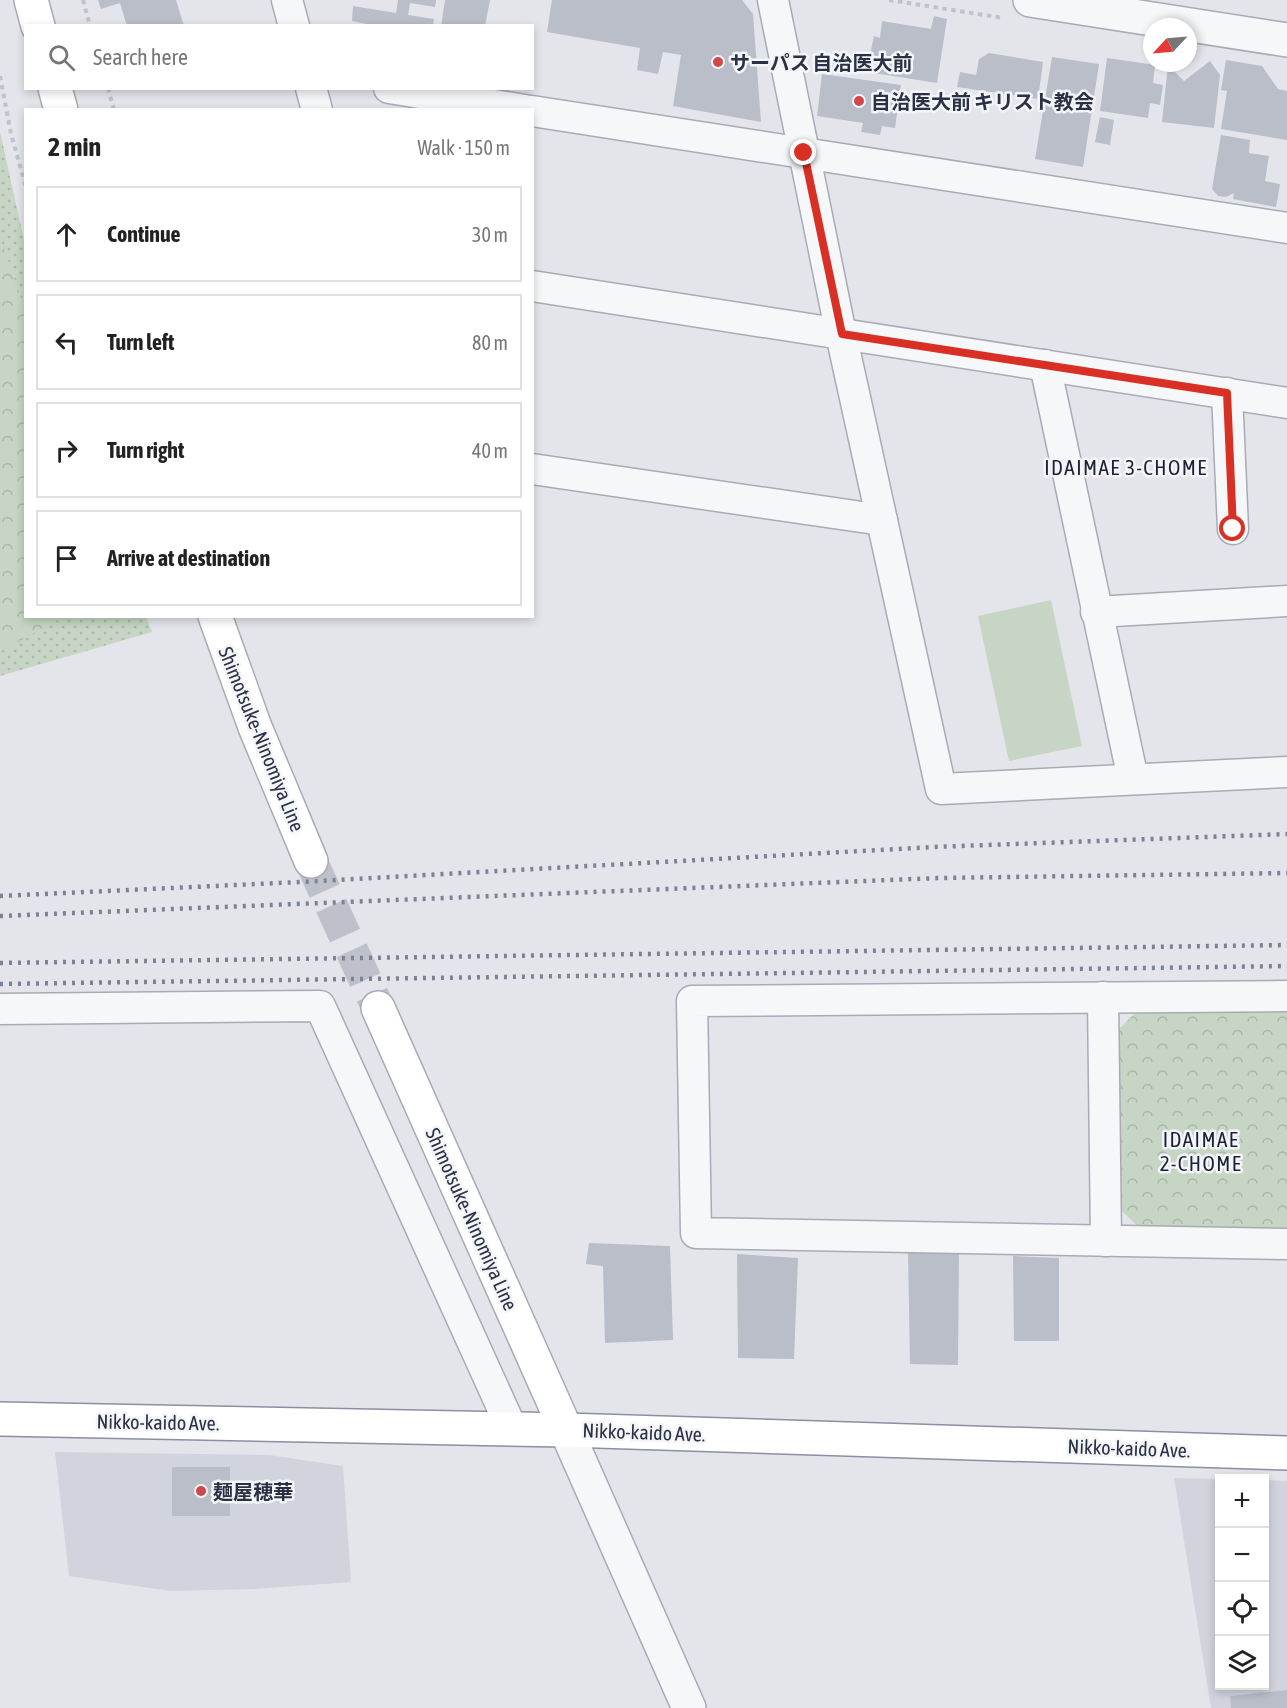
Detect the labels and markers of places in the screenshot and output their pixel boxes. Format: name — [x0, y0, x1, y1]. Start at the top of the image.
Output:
place label: サーパス 自治医大前 — [730, 51, 913, 74]
marker: サーパス 自治医大前 — [711, 55, 725, 69]
place label: 自治医大前 キリスト教会 — [871, 90, 1094, 113]
marker: 自治医大前 キリスト教会 — [852, 94, 866, 108]
place label: 麺屋穂華 — [213, 1480, 293, 1503]
marker: 麺屋穂華 — [194, 1484, 208, 1498]

